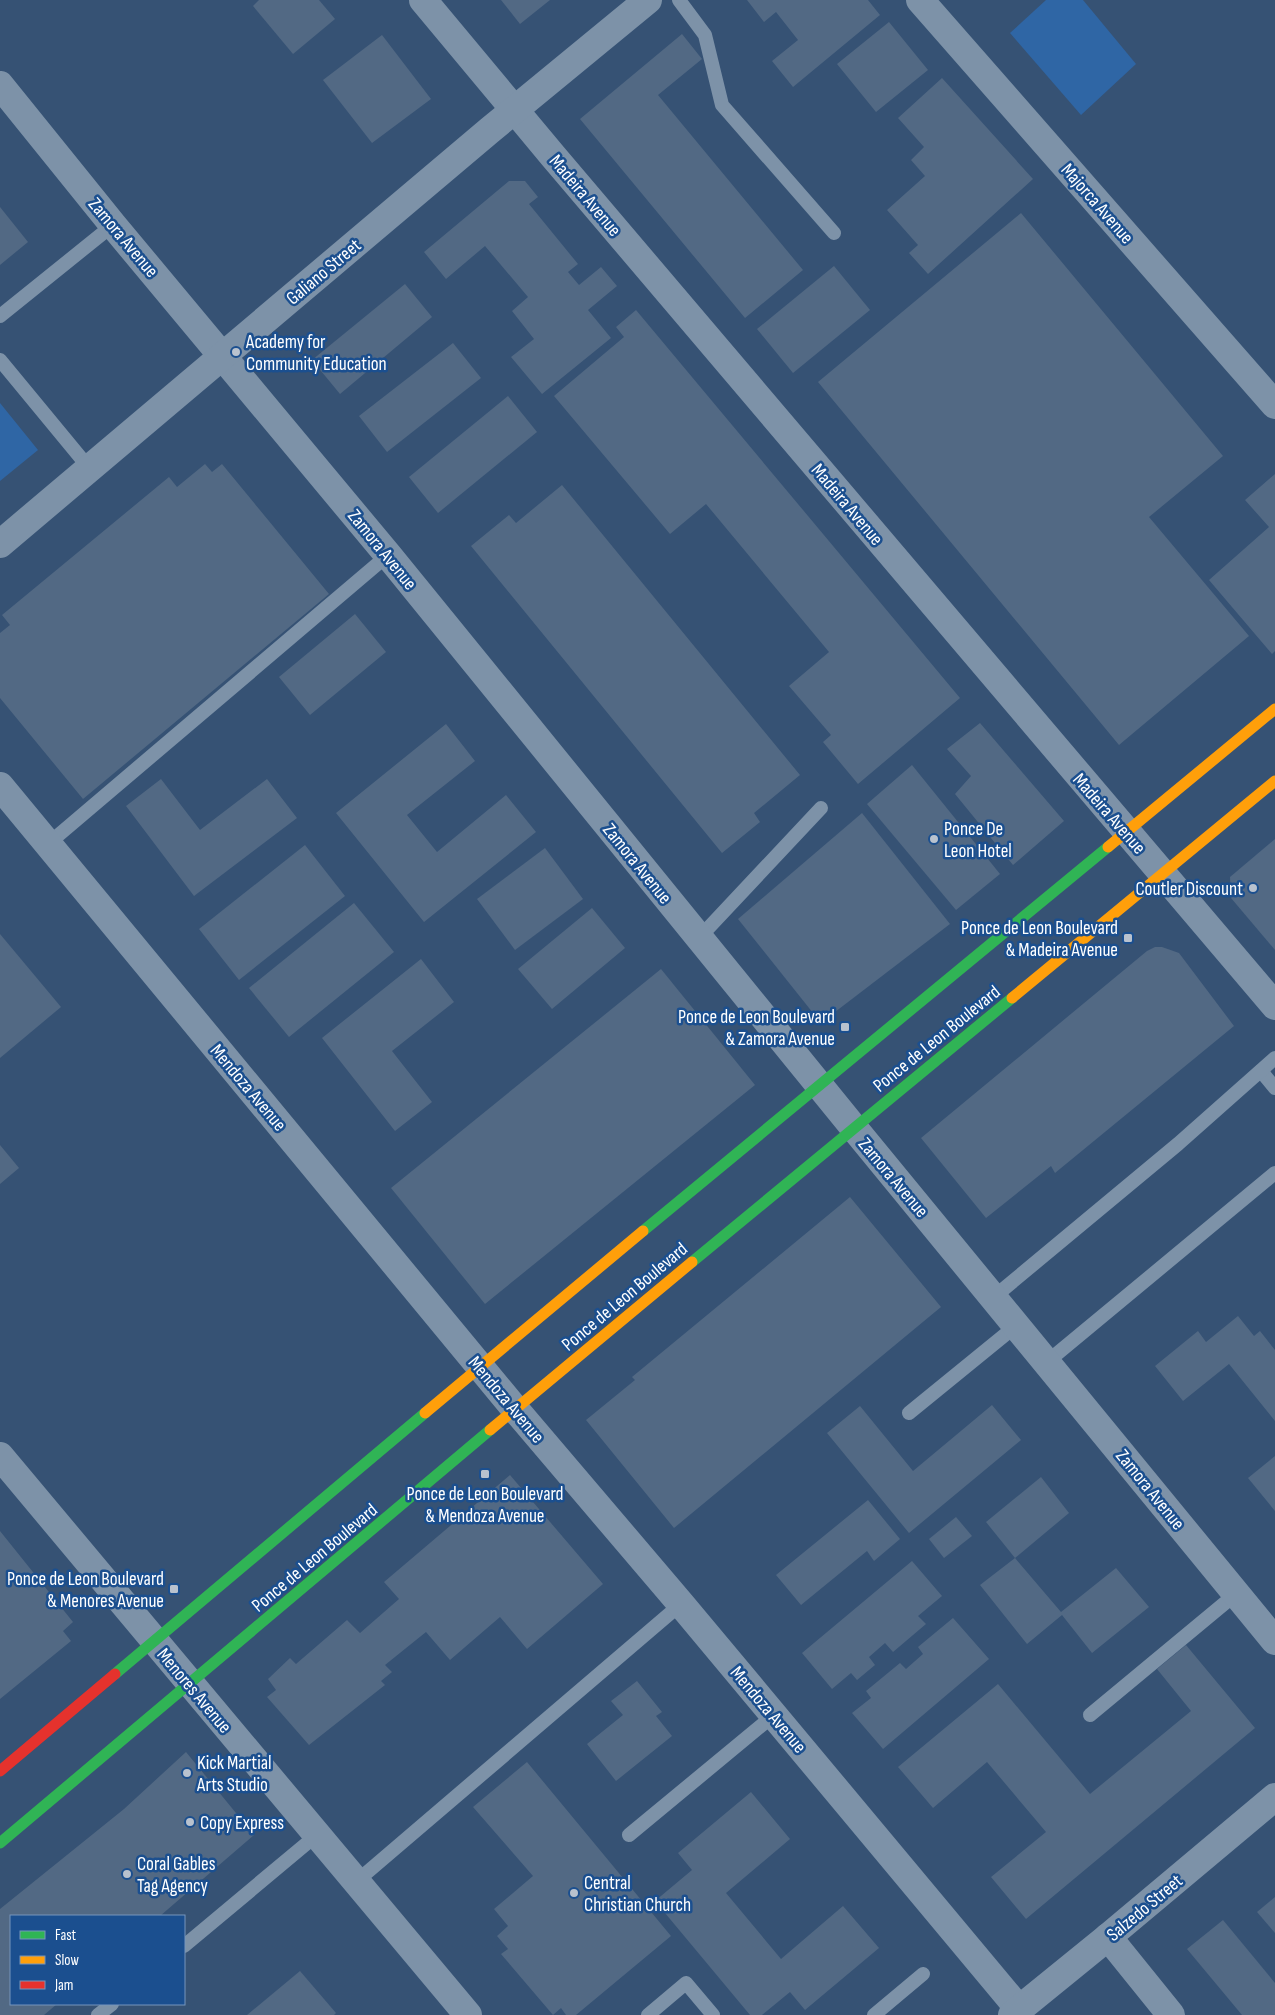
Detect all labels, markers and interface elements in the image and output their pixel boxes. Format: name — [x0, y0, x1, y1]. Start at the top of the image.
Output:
street label: Madeira Avenue — [544, 150, 626, 242]
street label: Majorca Avenue — [1056, 159, 1138, 249]
street label: Zamora Avenue — [83, 193, 163, 283]
street label: Galiano Street — [282, 234, 366, 310]
place label: Academy for Community Education — [245, 331, 387, 376]
marker: Academy for Community Education — [230, 346, 242, 358]
street label: Madeira Avenue — [806, 459, 888, 551]
street label: Zamora Avenue — [342, 505, 421, 595]
street label: Madeira Avenue — [1068, 769, 1150, 859]
place label: Ponce De Leon Hotel — [944, 818, 1012, 863]
street label: Zamora Avenue — [597, 819, 676, 909]
marker: Ponce De Leon Hotel — [928, 833, 940, 845]
place label: Coutler Discount — [1136, 878, 1243, 901]
marker: Coutler Discount — [1247, 882, 1259, 894]
place label: Ponce de Leon Boulevard & Madeira Avenue — [961, 917, 1118, 962]
marker: Ponce de Leon Boulevard & Madeira Avenue — [1122, 932, 1134, 944]
street label: Ponce de Leon Boulevard — [869, 981, 1005, 1098]
place label: Ponce de Leon Boulevard & Zamora Avenue — [678, 1006, 835, 1051]
marker: Ponce de Leon Boulevard & Zamora Avenue — [839, 1021, 851, 1033]
street label: Mendoza Avenue — [205, 1040, 291, 1136]
street label: Zamora Avenue — [853, 1133, 933, 1223]
street label: Ponce de Leon Boulevard — [557, 1238, 693, 1356]
street label: Mendoza Avenue — [463, 1352, 549, 1448]
street label: Zamora Avenue — [1110, 1445, 1189, 1535]
marker: Ponce de Leon Boulevard & Mendoza Avenue — [479, 1468, 491, 1480]
place label: Ponce de Leon Boulevard & Mendoza Avenue — [406, 1483, 564, 1528]
street label: Ponce de Leon Boulevard — [247, 1499, 383, 1617]
place label: Ponce de Leon Boulevard & Menores Avenue — [7, 1568, 164, 1613]
marker: Ponce de Leon Boulevard & Menores Avenue — [168, 1583, 180, 1595]
street label: Menores Avenue — [152, 1644, 236, 1738]
street label: Mendoza Avenue — [725, 1662, 811, 1758]
place label: Kick Martial Arts Studio — [196, 1752, 272, 1797]
marker: Kick Martial Arts Studio — [181, 1767, 193, 1779]
place label: Copy Express — [200, 1812, 284, 1835]
marker: Copy Express — [184, 1816, 196, 1828]
place label: Coral Gables Tag Agency — [137, 1853, 216, 1898]
marker: Coral Gables Tag Agency — [121, 1868, 133, 1880]
street label: Salzedo Street — [1102, 1870, 1188, 1947]
place label: Central Christian Church — [584, 1872, 691, 1917]
marker: Central Christian Church — [568, 1887, 580, 1899]
legend — [10, 1915, 185, 2005]
text: Fast — [55, 1926, 77, 1945]
text: Slow — [55, 1951, 79, 1970]
text: Jam — [54, 1976, 73, 1995]

